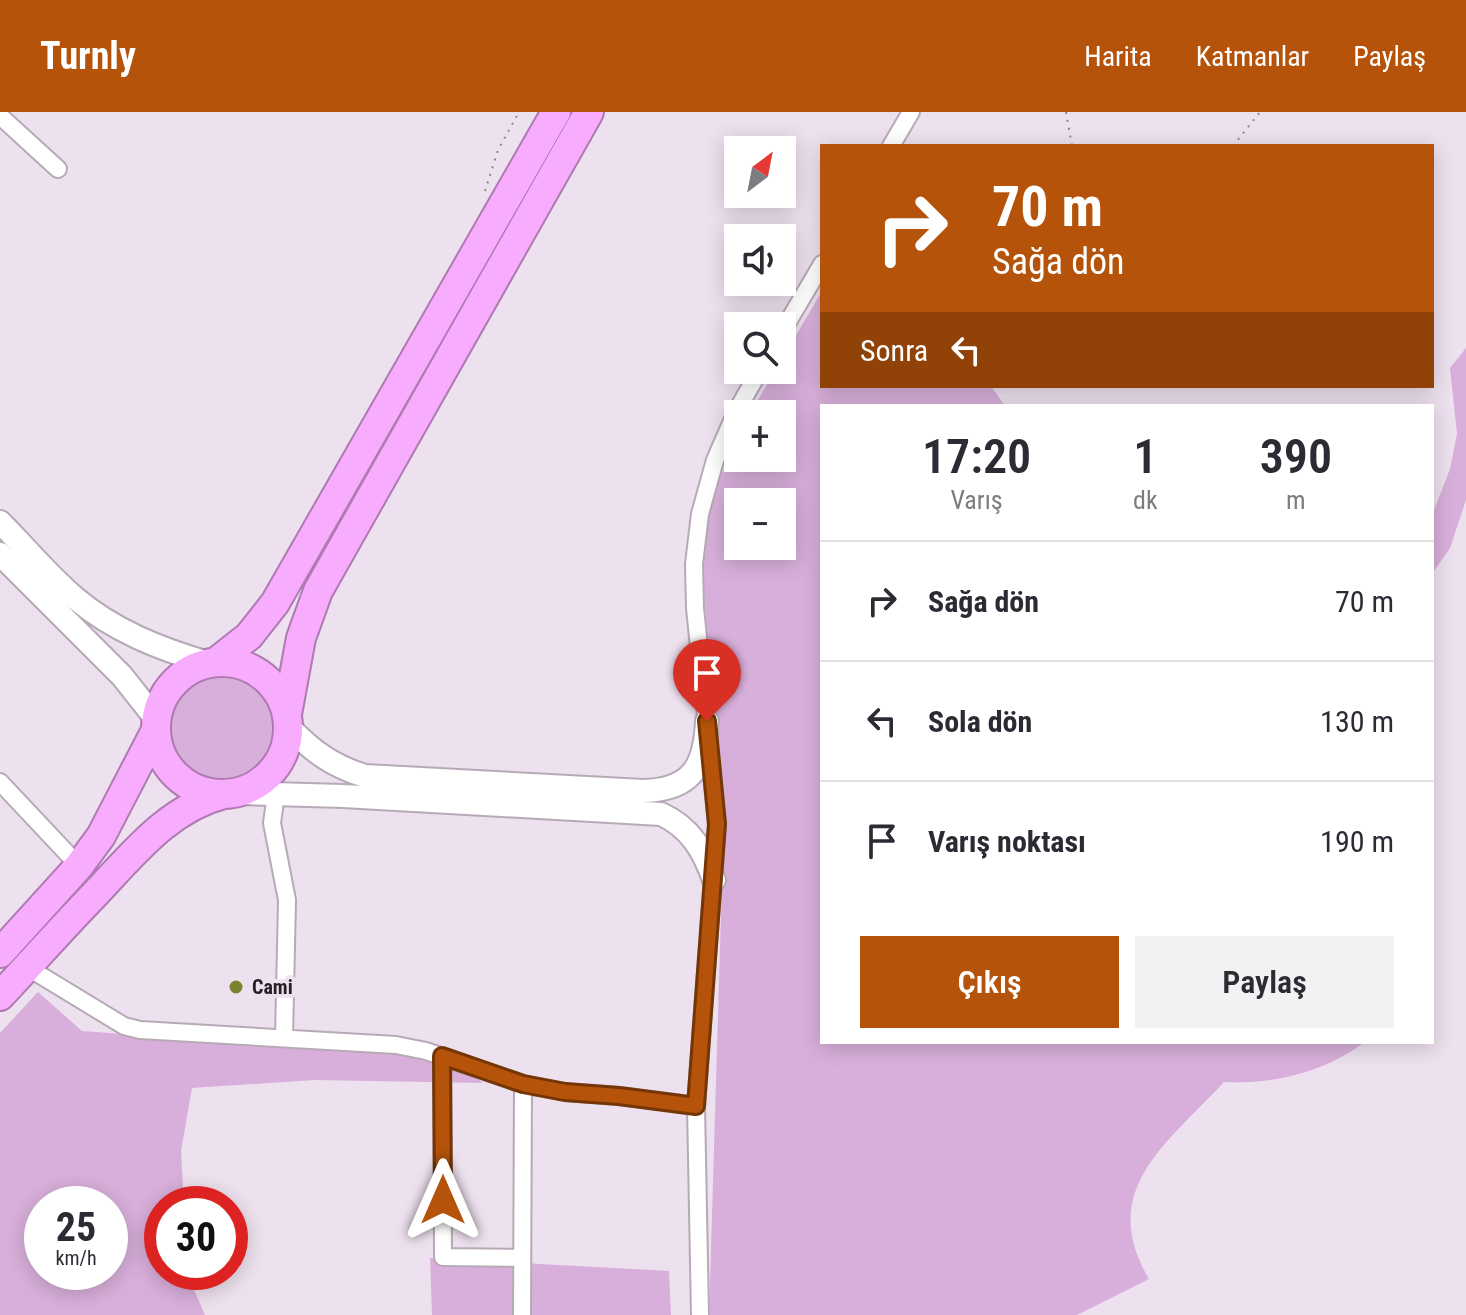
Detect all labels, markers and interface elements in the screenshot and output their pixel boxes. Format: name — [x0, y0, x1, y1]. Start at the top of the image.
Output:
text: Turnly — [40, 34, 136, 78]
text: Harita — [1084, 40, 1152, 73]
text: Katmanlar — [1196, 40, 1309, 73]
text: Paylaş — [1353, 40, 1426, 73]
north arrow — [724, 136, 796, 208]
map controls — [724, 136, 796, 560]
text: 70 m — [992, 174, 1103, 240]
icon: right — [860, 176, 964, 280]
button: sound — [724, 224, 796, 296]
text: Sağa dön — [992, 241, 1125, 283]
button: search — [724, 312, 796, 384]
icon: left — [944, 328, 988, 372]
text: Sonra — [860, 333, 928, 368]
button: + — [724, 400, 796, 472]
text: 17:20 — [922, 428, 1031, 485]
text: 1 — [1133, 428, 1157, 485]
text: 390 — [1260, 428, 1332, 485]
text: Varış — [950, 485, 1003, 515]
text: dk — [1133, 485, 1158, 515]
text: m — [1286, 485, 1306, 515]
button: − — [724, 488, 796, 560]
icon: right — [860, 579, 904, 623]
text: Sağa dön — [928, 584, 1039, 619]
text: 70 m — [1335, 584, 1394, 619]
pin — [673, 639, 741, 721]
icon: arrive — [685, 651, 729, 695]
icon: left — [860, 699, 904, 743]
text: Sola dön — [928, 704, 1032, 739]
text: 130 m — [1320, 704, 1394, 739]
icon: arrive — [860, 819, 904, 863]
text: Varış noktası — [928, 824, 1086, 859]
text: 190 m — [1320, 824, 1394, 859]
button: Çıkış — [860, 936, 1119, 1028]
button: Paylaş — [1135, 936, 1394, 1028]
place label: Cami — [252, 975, 293, 999]
marker: Cami — [227, 978, 245, 996]
position arrow — [401, 1158, 485, 1242]
speed limit sign: 30 — [144, 1186, 248, 1290]
text: 25 — [56, 1204, 96, 1251]
text: km/h — [55, 1246, 97, 1270]

